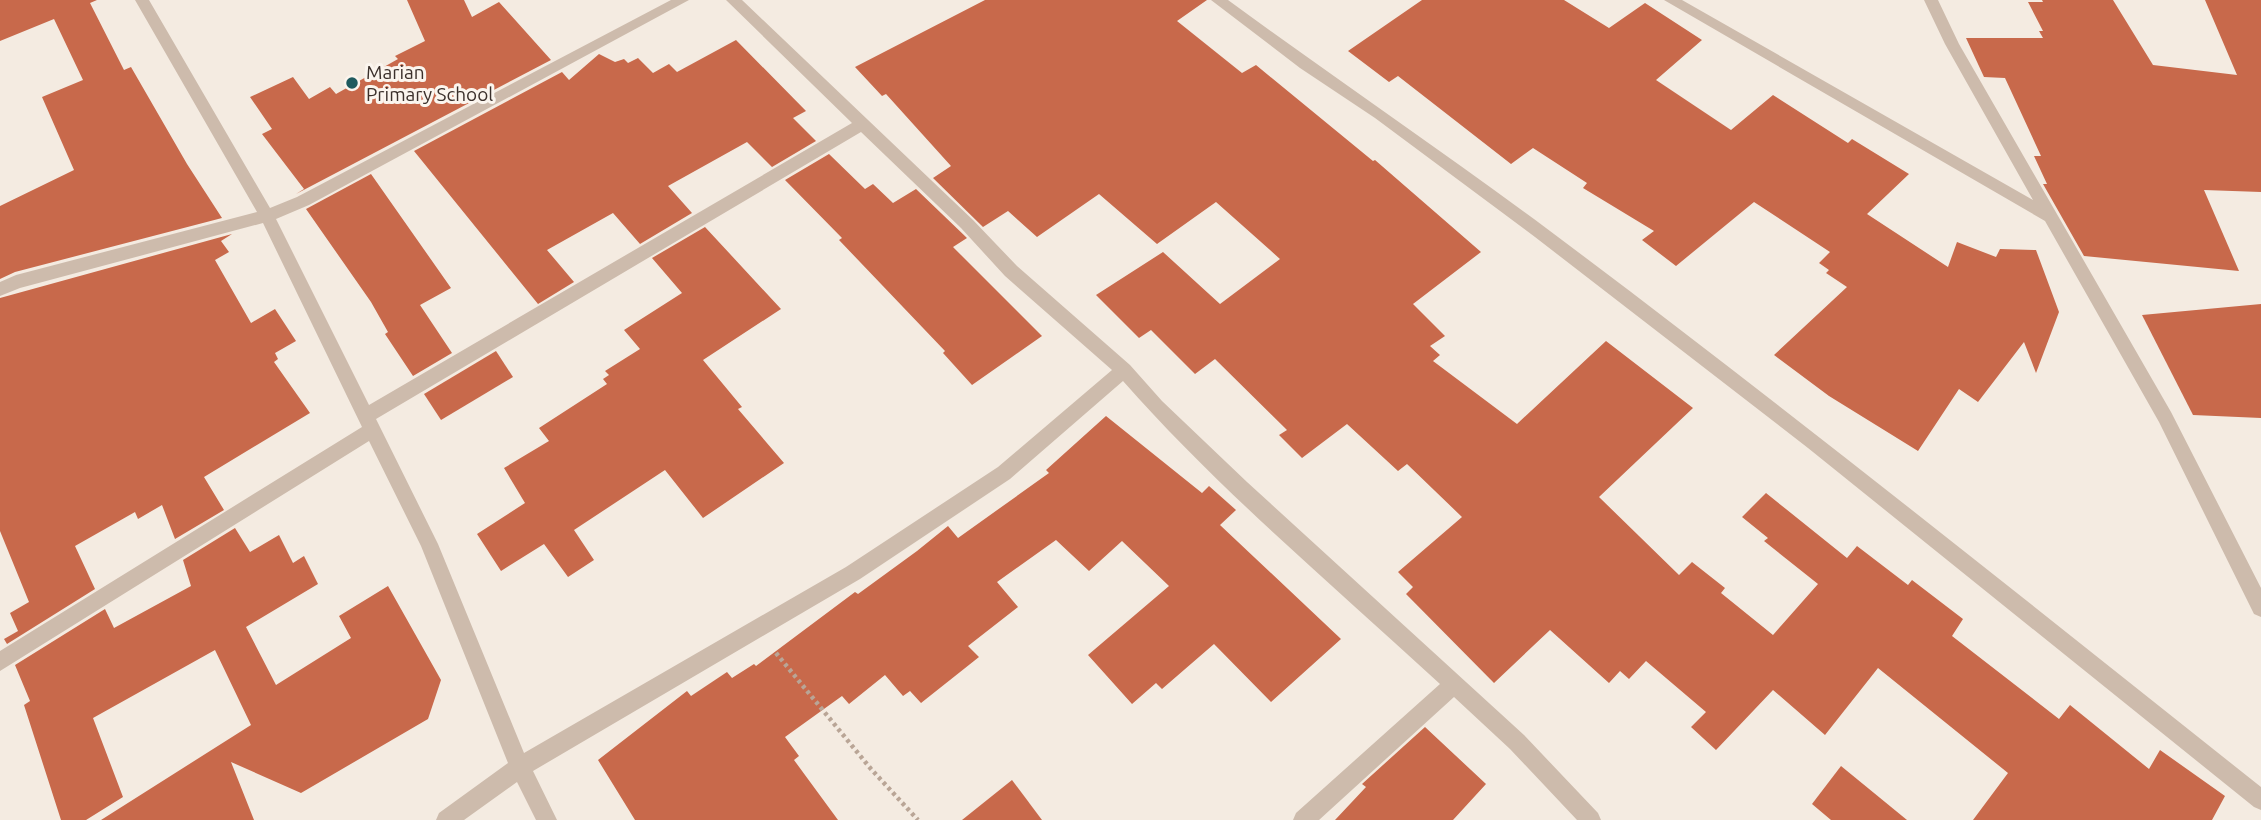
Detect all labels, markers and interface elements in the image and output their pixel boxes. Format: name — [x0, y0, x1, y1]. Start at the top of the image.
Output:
place label: Marian Primary School — [366, 61, 493, 105]
marker: Marian Primary School — [344, 75, 360, 91]

